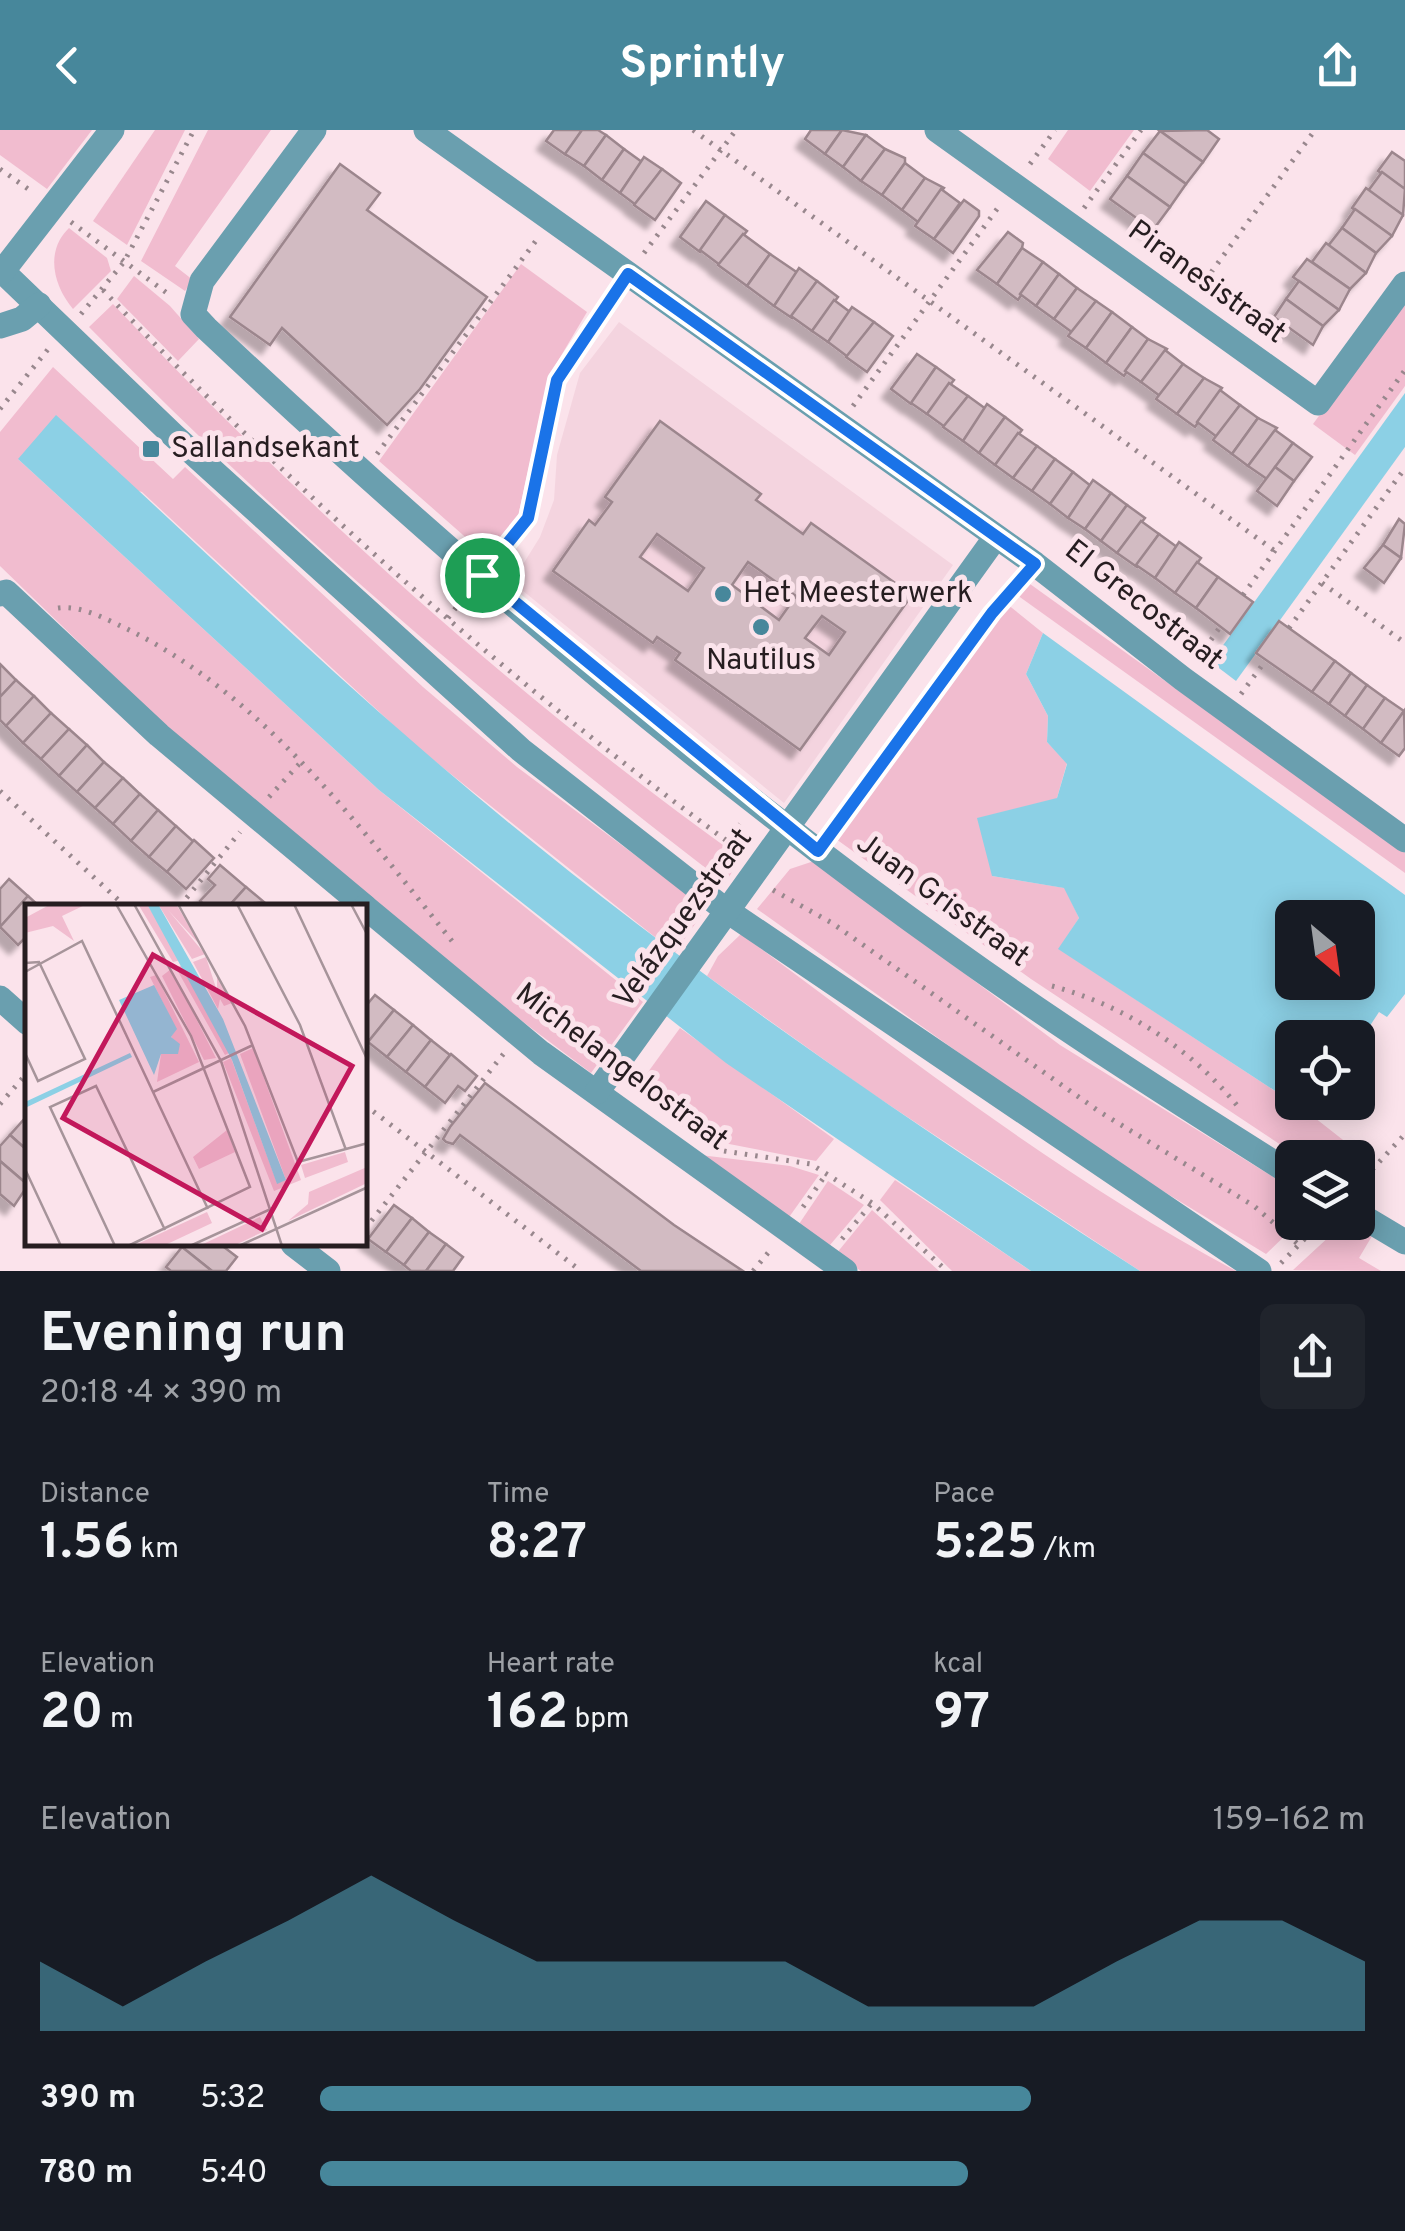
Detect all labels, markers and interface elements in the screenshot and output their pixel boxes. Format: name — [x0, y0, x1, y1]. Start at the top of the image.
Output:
text: Sprintly — [620, 37, 785, 94]
icon: back — [40, 38, 95, 93]
icon: share — [1310, 38, 1365, 93]
street label: Piranesistraat — [1120, 213, 1292, 353]
place label: Sallandsekant — [171, 431, 360, 468]
marker: Sallandsekant — [140, 438, 162, 460]
pin — [440, 533, 525, 618]
street label: El Grecostraat — [1057, 533, 1229, 679]
icon: arrive — [455, 548, 510, 603]
place label: Het Meesterwerk — [743, 576, 973, 613]
marker: Het Meesterwerk — [712, 583, 734, 605]
marker: Nautilus — [750, 616, 772, 638]
place label: Nautilus — [706, 643, 816, 680]
street label: Velázquezstraat — [606, 822, 762, 1016]
street label: Juan Grisstraat — [848, 826, 1036, 976]
north arrow — [1275, 900, 1375, 1000]
map controls — [1275, 900, 1375, 1240]
inset map — [25, 904, 368, 1246]
street label: Michelangelostraat — [507, 976, 735, 1160]
button: locate — [1275, 1020, 1375, 1120]
button: layers — [1275, 1140, 1375, 1240]
text: Evening run — [40, 1301, 347, 1371]
button: share — [1260, 1304, 1365, 1409]
text: 20:18 · 4 × 390 m — [40, 1374, 282, 1414]
text: Distance — [40, 1477, 150, 1513]
text: Time — [487, 1477, 549, 1513]
text: Pace — [933, 1477, 995, 1513]
text: 1.56 — [40, 1513, 134, 1576]
text: 8:27 — [487, 1513, 587, 1576]
text: 5:25 — [933, 1513, 1037, 1576]
text: km — [134, 1532, 179, 1568]
text: /km — [1037, 1532, 1096, 1568]
text: Elevation — [40, 1647, 155, 1683]
text: Heart rate — [487, 1647, 615, 1683]
text: kcal — [933, 1647, 983, 1683]
text: 20 — [40, 1683, 103, 1746]
text: 162 — [487, 1683, 568, 1746]
text: 97 — [933, 1683, 990, 1746]
text: m — [103, 1702, 134, 1738]
text: bpm — [568, 1702, 630, 1738]
text: Elevation — [40, 1801, 172, 1841]
text: 159–162 m — [1213, 1801, 1365, 1841]
text: 390 m — [40, 2079, 136, 2119]
text: 5:32 — [200, 2079, 265, 2119]
text: 780 m — [40, 2154, 133, 2194]
text: 5:40 — [200, 2154, 268, 2194]

